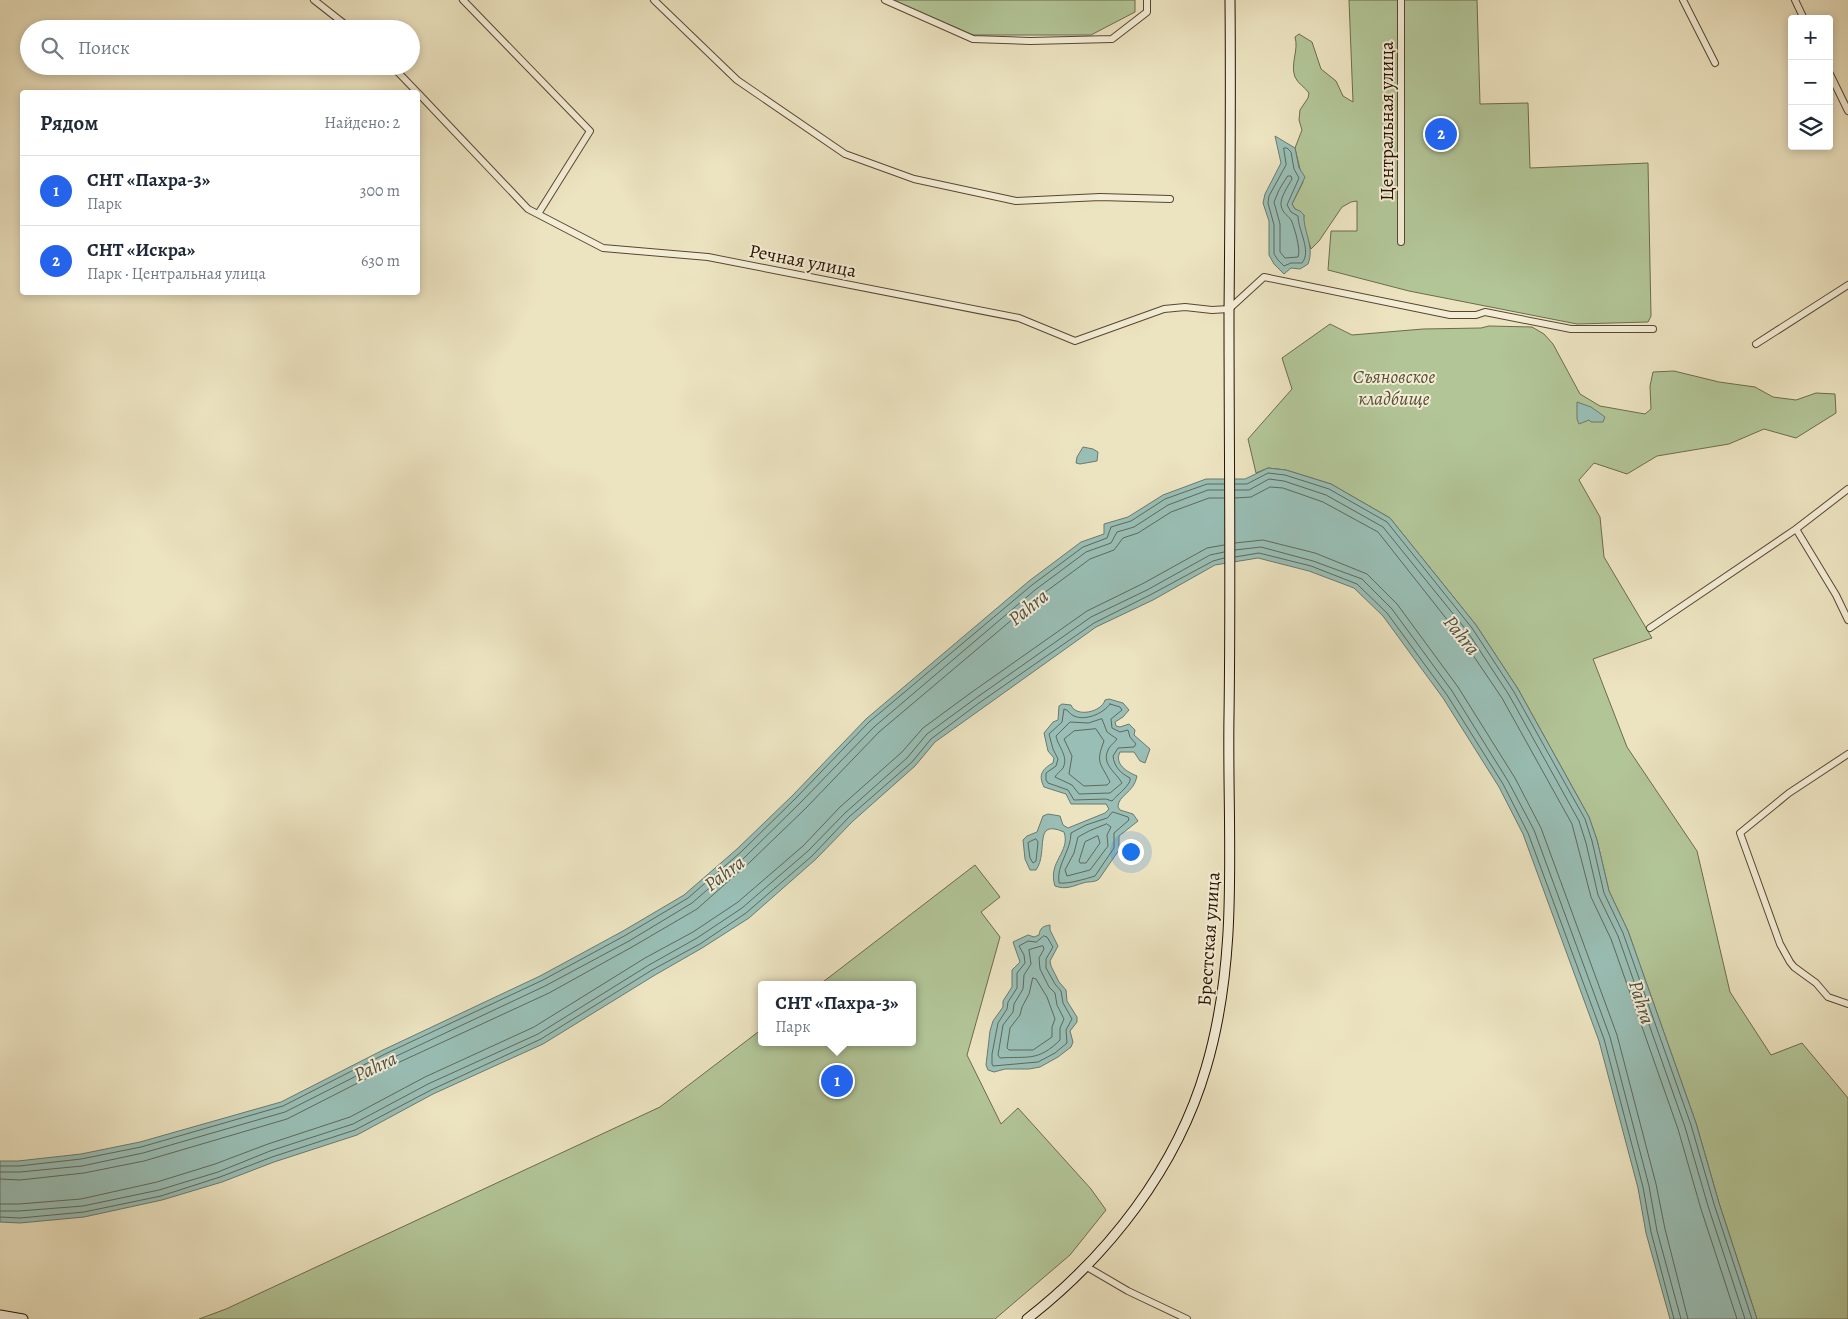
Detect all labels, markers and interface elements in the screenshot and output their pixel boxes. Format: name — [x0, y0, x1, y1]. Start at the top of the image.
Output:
map controls — [1788, 15, 1833, 150]
button: + — [1788, 15, 1833, 60]
search box — [20, 20, 420, 75]
icon: search — [38, 34, 66, 62]
text: Поиск — [78, 35, 130, 61]
street label: Центральная улица — [1374, 41, 1400, 201]
button: − — [1788, 60, 1833, 105]
button: layers — [1788, 105, 1833, 150]
text: Рядом — [40, 109, 98, 137]
text: Найдено: 2 — [324, 112, 400, 134]
pin: 2 — [1425, 115, 1457, 153]
text: СНТ «Пахра-3» — [87, 167, 210, 193]
text: 1 — [53, 180, 59, 202]
text: 300 m — [360, 180, 400, 202]
text: Парк — [87, 193, 122, 215]
text: СНТ «Искра» — [87, 237, 195, 263]
street label: Речная улица — [747, 238, 859, 284]
text: 2 — [52, 250, 60, 272]
text: 630 m — [361, 250, 400, 272]
text: Парк · Центральная улица — [87, 263, 266, 285]
park label: Съяновское кладбище — [1353, 364, 1435, 412]
water label: Pahra — [1002, 583, 1054, 632]
water label: Pahra — [1437, 609, 1486, 661]
your location — [1118, 839, 1144, 865]
water label: Pahra — [698, 849, 750, 898]
street label: Брестская улица — [1191, 871, 1227, 1007]
water label: Pahra — [1622, 977, 1661, 1027]
popup — [758, 981, 916, 1046]
text: СНТ «Пахра-3» — [775, 990, 899, 1016]
text: Парк — [775, 1016, 810, 1038]
water label: Pahra — [349, 1045, 401, 1088]
pin: 1 — [821, 1062, 853, 1100]

